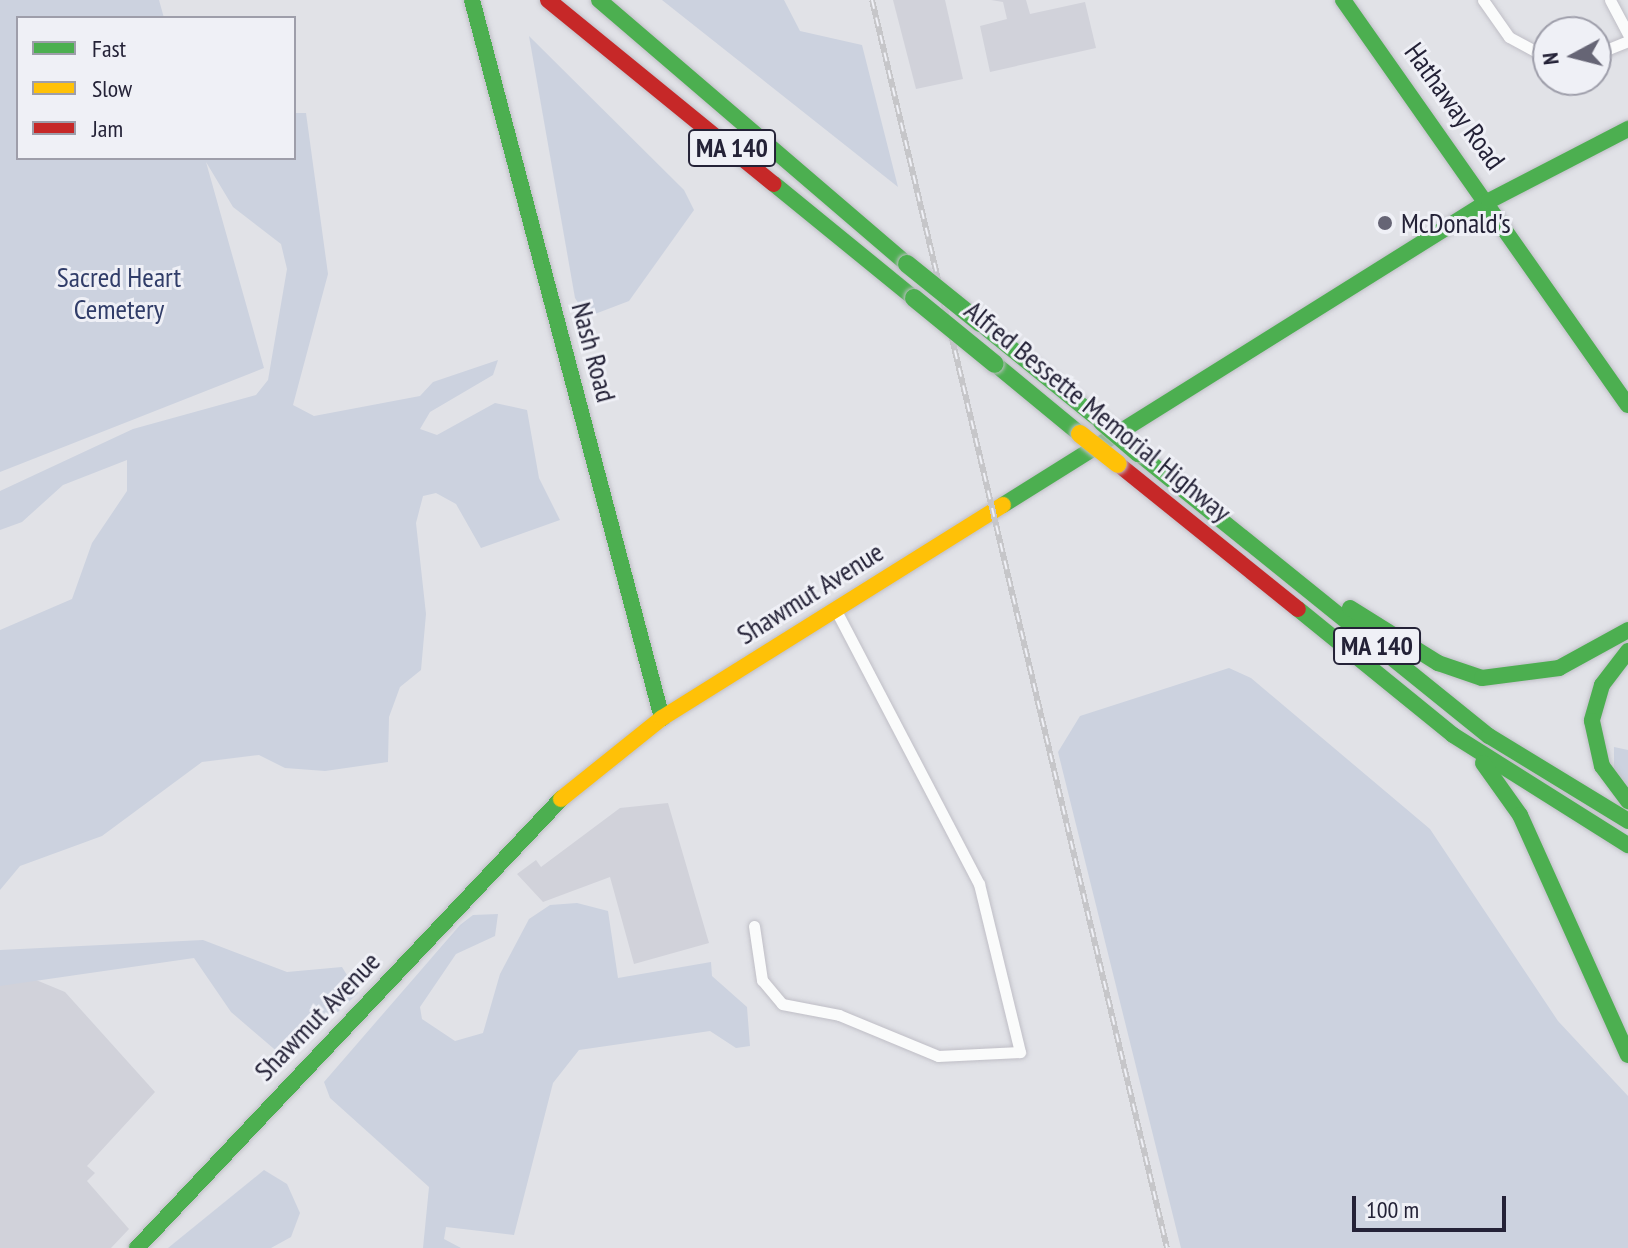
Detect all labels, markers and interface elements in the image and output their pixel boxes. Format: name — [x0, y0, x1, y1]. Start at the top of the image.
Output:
legend — [16, 16, 296, 160]
north arrow — [1532, 16, 1612, 96]
text: Fast — [92, 33, 126, 64]
street label: Hathaway Road — [1398, 36, 1512, 176]
text: N — [1536, 51, 1565, 66]
text: Slow — [92, 73, 132, 104]
text: Jam — [92, 113, 123, 144]
road number: MA 140 — [686, 126, 778, 170]
place label: McDonald's — [1401, 206, 1511, 240]
marker: McDonald's — [1376, 214, 1394, 232]
park label: Sacred Heart Cemetery — [57, 260, 181, 326]
street label: Alfred Bessette Memorial Highway — [958, 293, 1238, 529]
street label: Nash Road — [565, 299, 623, 405]
street label: Shawmut Avenue — [730, 535, 890, 651]
road number: MA 140 — [1331, 624, 1423, 668]
street label: Shawmut Avenue — [247, 944, 387, 1088]
scale bar — [1356, 1180, 1510, 1230]
text: 100 m — [1366, 1194, 1419, 1225]

